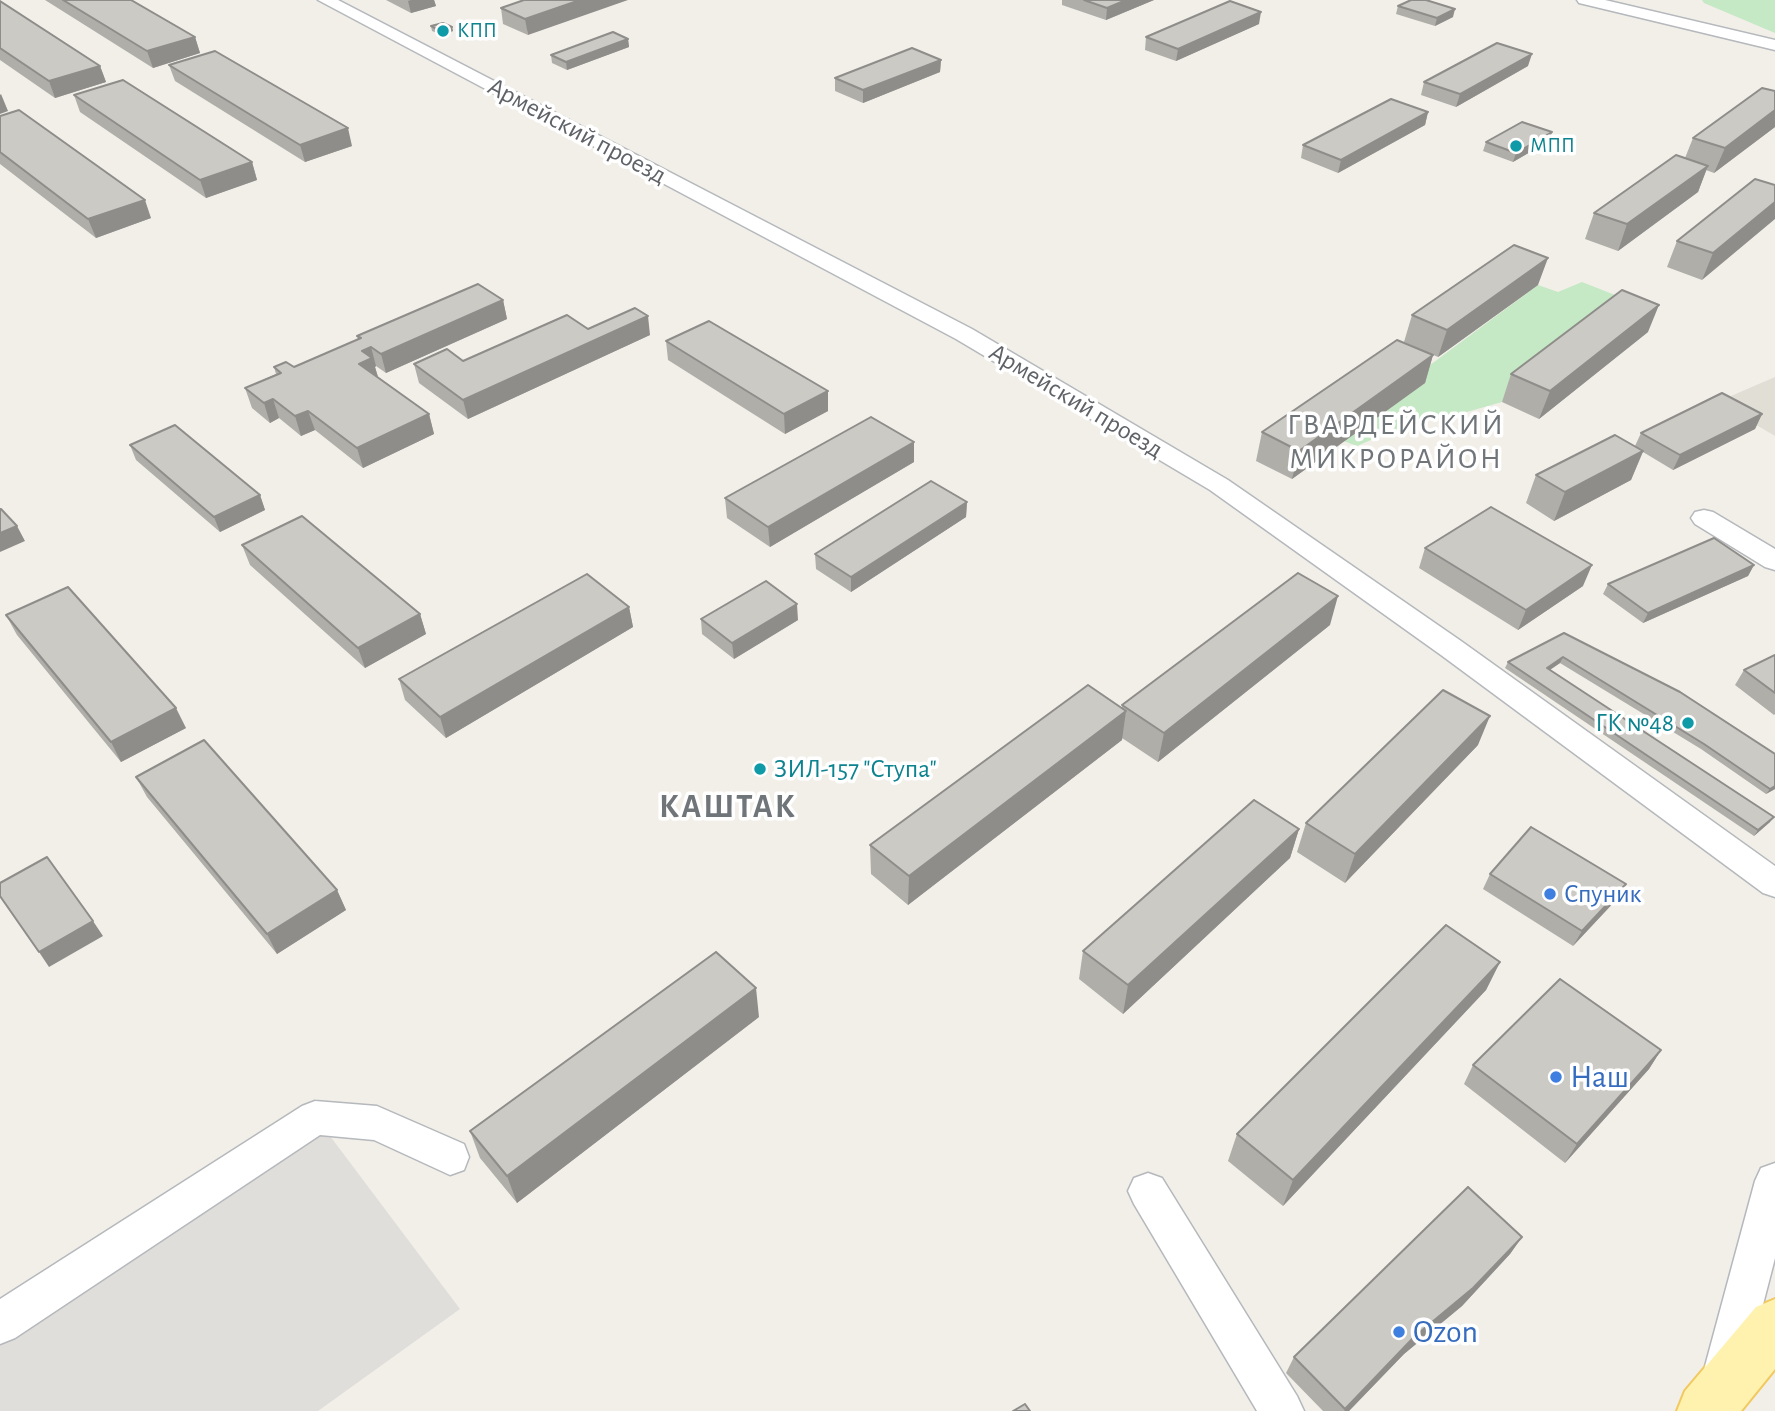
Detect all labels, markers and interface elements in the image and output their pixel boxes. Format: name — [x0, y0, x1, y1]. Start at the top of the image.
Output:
place label: КПП — [457, 18, 497, 44]
marker: КПП — [435, 23, 451, 39]
street label: Армейский проезд — [482, 71, 672, 191]
place label: МПП — [1530, 133, 1575, 159]
marker: МПП — [1508, 138, 1524, 154]
street label: Армейский проезд — [983, 337, 1169, 465]
district label: ГВАРДЕЙСКИЙ МИКРОРАЙОН — [1288, 407, 1504, 477]
place label: ГК №48 — [1595, 707, 1674, 739]
marker: ГК №48 — [1680, 715, 1696, 731]
place label: ЗИЛ-157 "Ступа" — [774, 753, 937, 785]
marker: ЗИЛ-157 "Ступа" — [752, 761, 768, 777]
district label: КАШТАК — [660, 787, 796, 827]
place label: Спуник — [1564, 878, 1642, 910]
marker: Спуник — [1542, 886, 1558, 902]
place label: Наш — [1570, 1058, 1629, 1096]
marker: Наш — [1548, 1069, 1564, 1085]
place label: Ozon — [1413, 1313, 1478, 1351]
marker: Ozon — [1391, 1324, 1407, 1340]

